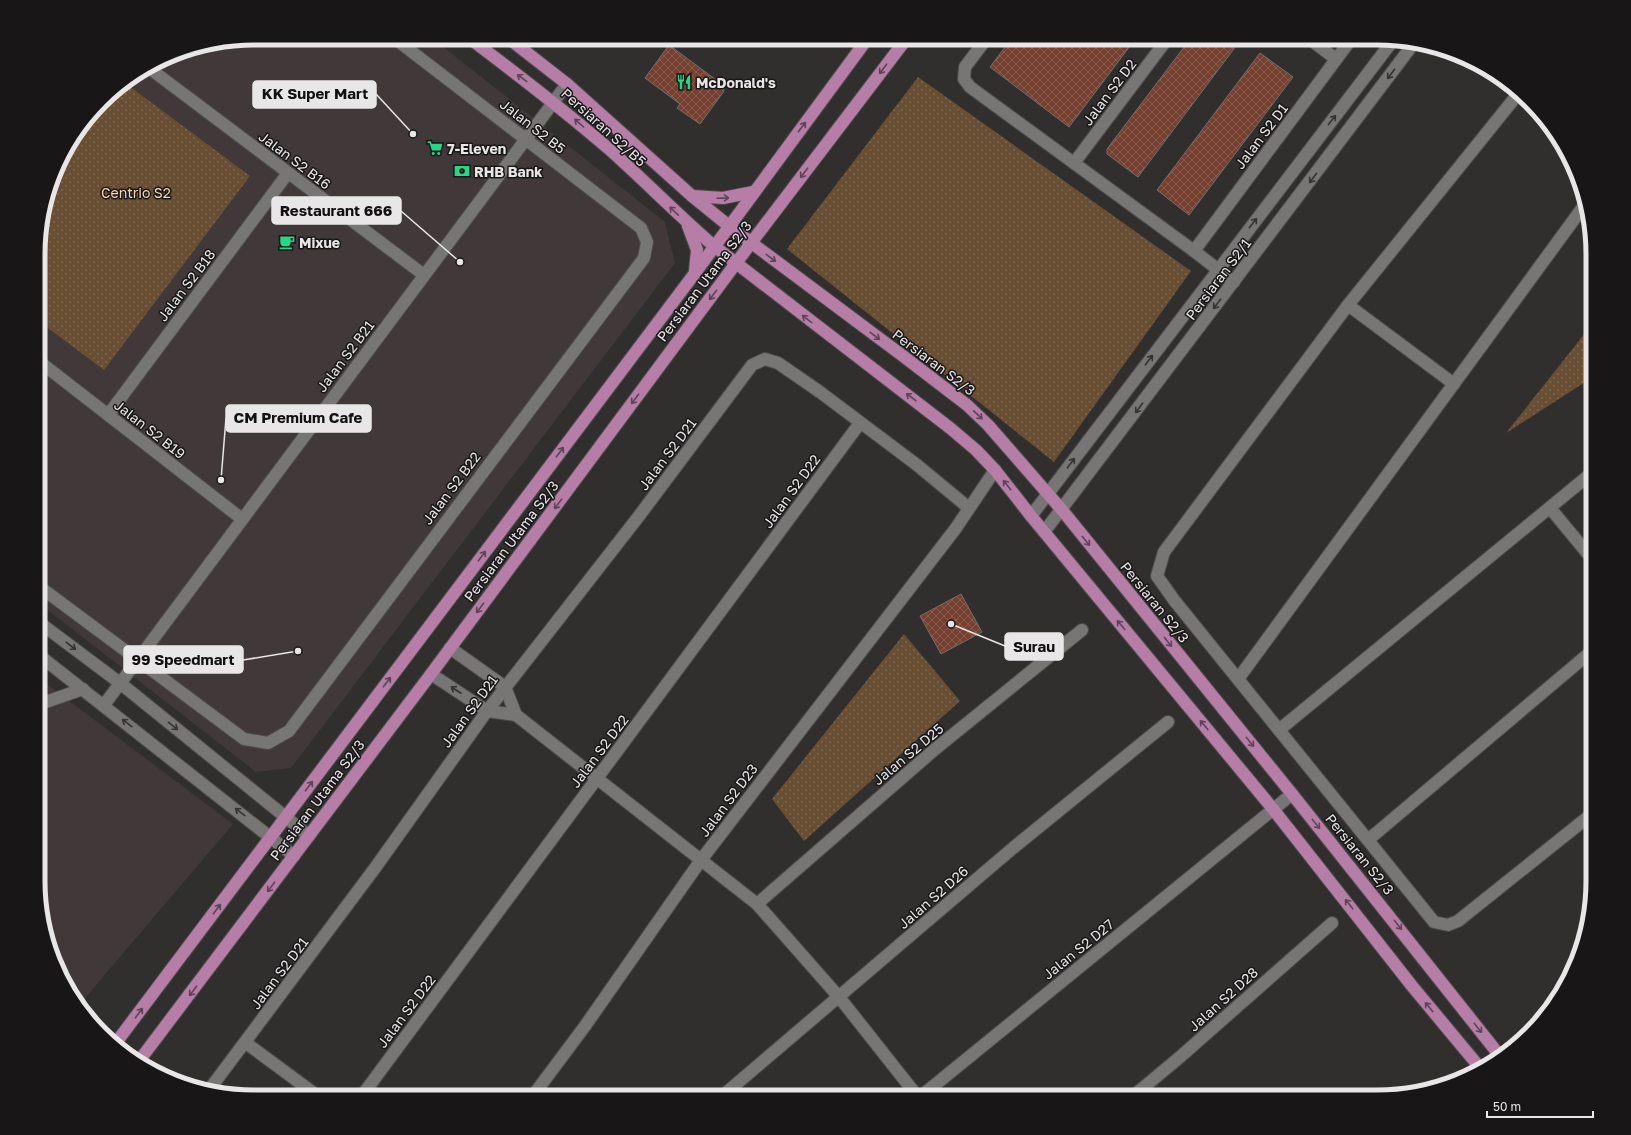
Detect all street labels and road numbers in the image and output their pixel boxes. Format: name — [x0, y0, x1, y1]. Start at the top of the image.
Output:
street label: Jalan S2 D2 — [1079, 55, 1139, 129]
street label: Persiaran S2/B5 — [558, 84, 650, 170]
street label: Jalan S2 B5 — [497, 95, 569, 157]
street label: Jalan S2 D1 — [1231, 100, 1291, 172]
street label: Jalan S2 B16 — [256, 128, 334, 192]
street label: Persiaran Utama S2/3 — [653, 217, 755, 345]
street label: Persiaran S2/1 — [1182, 235, 1254, 323]
street label: Jalan S2 B18 — [153, 246, 219, 324]
street label: Jalan S2 B21 — [313, 317, 378, 395]
street label: Persiaran S2/3 — [889, 325, 979, 399]
street label: Jalan S2 B19 — [111, 396, 189, 462]
street label: Jalan S2 D21 — [634, 415, 700, 493]
street label: Jalan S2 B22 — [418, 448, 484, 528]
street label: Jalan S2 D22 — [759, 451, 823, 531]
street label: Persiaran Utama S2/3 — [460, 477, 562, 605]
street label: Persiaran S2/3 — [1117, 558, 1193, 646]
street label: Jalan S2 D21 — [437, 671, 501, 751]
street label: Jalan S2 D22 — [566, 711, 632, 791]
street label: Jalan S2 D25 — [869, 720, 947, 788]
street label: Persiaran Utama S2/3 — [266, 736, 368, 864]
street label: Jalan S2 D23 — [695, 760, 761, 840]
street label: Persiaran S2/3 — [1322, 810, 1398, 898]
street label: Jalan S2 D26 — [895, 862, 971, 932]
street label: Jalan S2 D27 — [1039, 915, 1117, 983]
street label: Jalan S2 D21 — [246, 934, 312, 1012]
street label: Jalan S2 D28 — [1185, 963, 1261, 1035]
street label: Jalan S2 D22 — [373, 971, 439, 1051]

